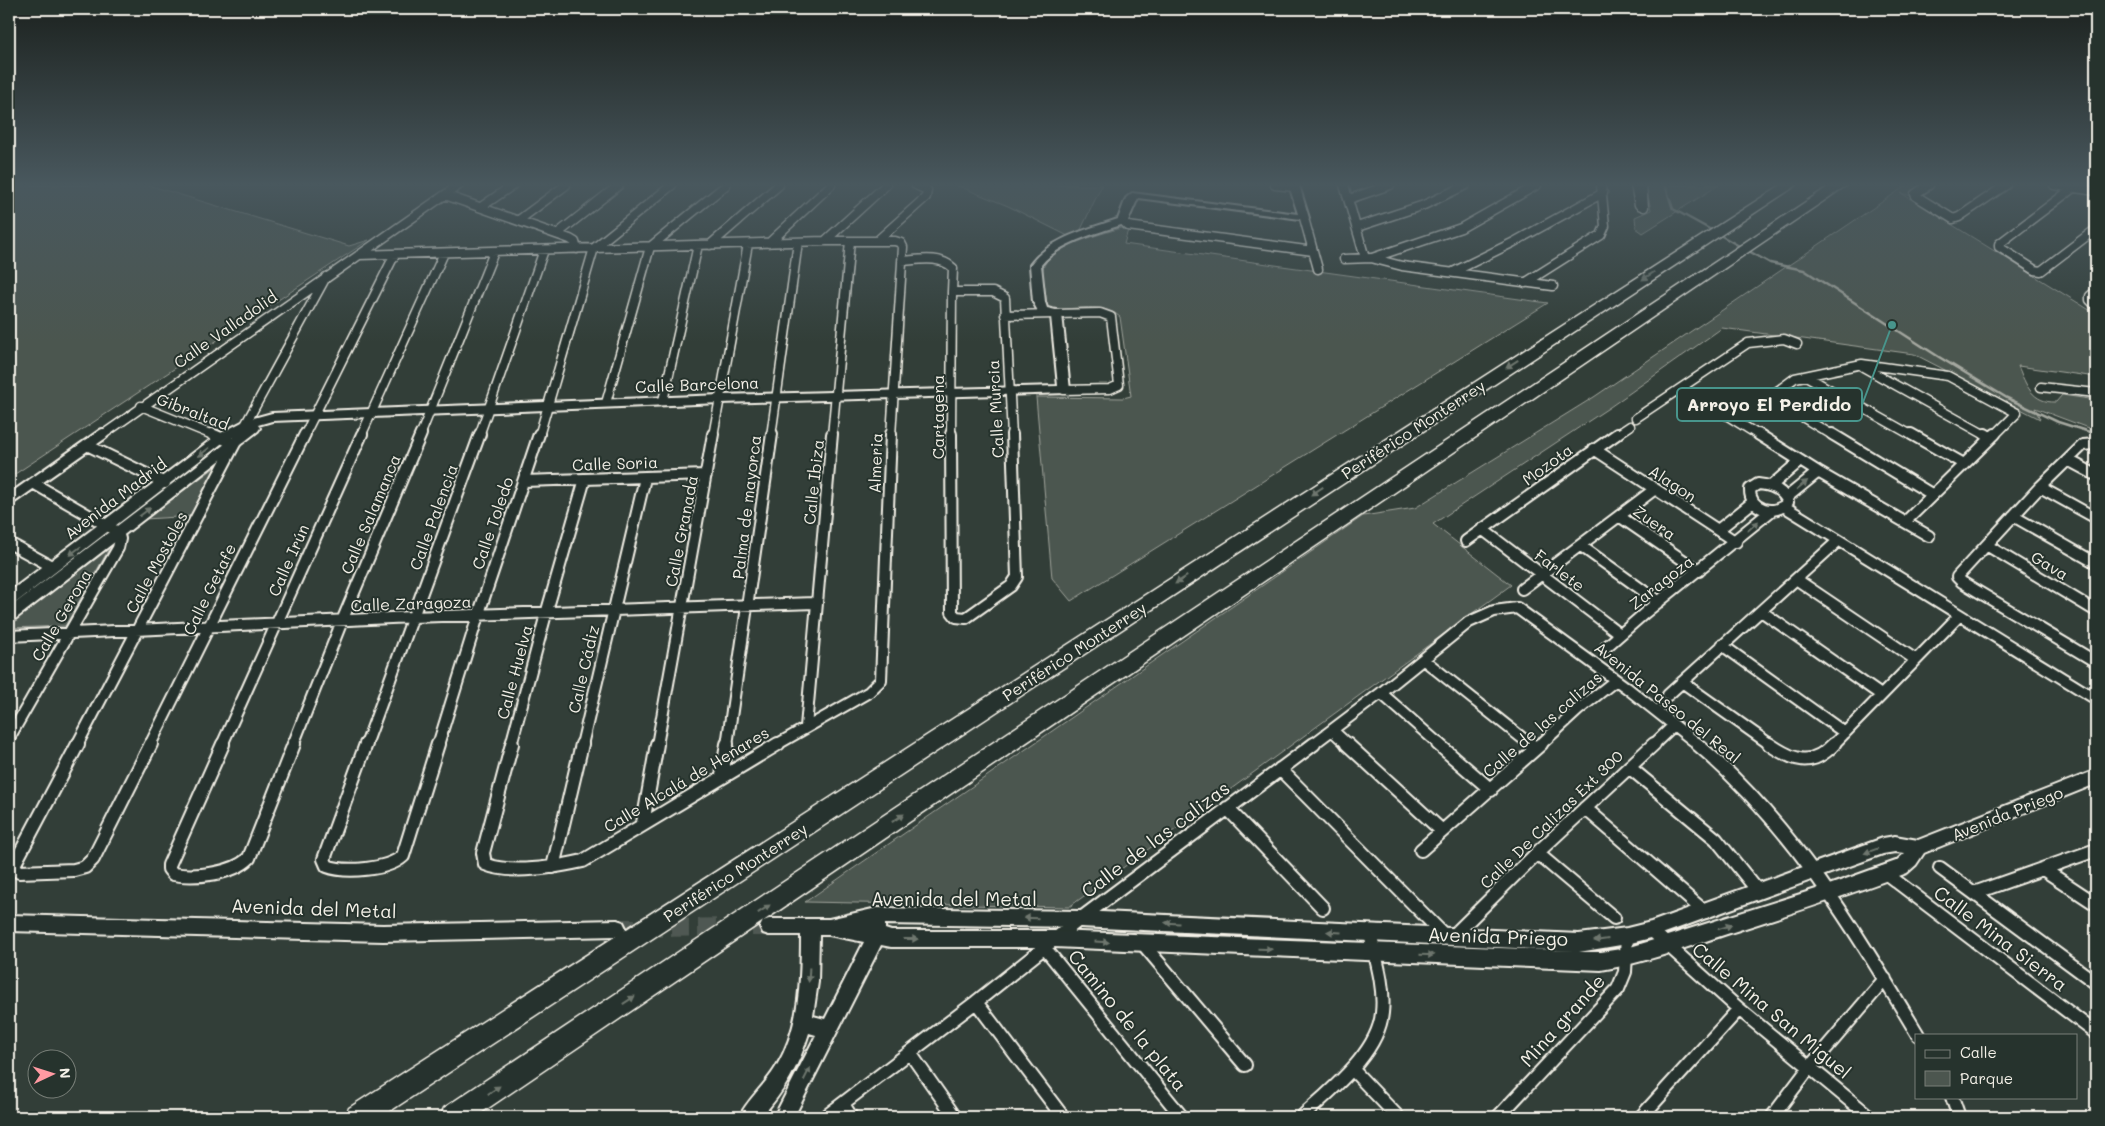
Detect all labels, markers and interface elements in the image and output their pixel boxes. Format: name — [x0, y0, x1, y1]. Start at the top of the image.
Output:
one-way arrow — [1642, 271, 1655, 280]
street label: Calle Valladolid — [169, 286, 281, 372]
street label: Calle Murcia — [982, 359, 1008, 459]
one-way arrow — [1505, 359, 1519, 369]
street label: Calle Barcelona — [635, 371, 759, 397]
street label: Cartagena — [927, 375, 948, 459]
street label: Periférico Monterrey — [1337, 375, 1489, 483]
street label: Gibraltad — [154, 388, 232, 434]
callout: Arroyo El Perdido — [1677, 388, 1862, 421]
text: Arroyo El Perdido — [1687, 392, 1851, 416]
street label: Almeria — [863, 432, 887, 494]
street label: Palma de mayorca — [727, 434, 765, 580]
street label: Calle Ibiza — [798, 438, 828, 526]
street label: Mozota — [1518, 439, 1577, 489]
one-way arrow — [198, 447, 211, 458]
street label: Calle Salamanca — [335, 451, 405, 577]
street label: Calle Soria — [572, 451, 658, 475]
street label: Avenida Madrid — [60, 453, 170, 543]
street label: Alagon — [1645, 460, 1701, 506]
street label: Calle Palencia — [404, 461, 462, 573]
street label: Calle Granada — [660, 473, 702, 589]
street label: Calle Toledo — [466, 474, 518, 572]
one-way arrow — [1795, 479, 1808, 490]
one-way arrow — [1311, 486, 1324, 496]
street label: Zuera — [1630, 500, 1680, 544]
street label: Calle Mostoles — [120, 507, 192, 617]
one-way arrow — [138, 507, 151, 518]
one-way arrow — [1747, 520, 1759, 532]
street label: Calle Irún — [263, 521, 313, 599]
street label: Calle Getafe — [178, 540, 240, 638]
street label: Farlete — [1531, 544, 1589, 596]
one-way arrow — [69, 545, 82, 556]
street label: Gava — [2027, 546, 2073, 584]
street label: Zaragoza — [1624, 550, 1698, 614]
street label: Calle Gerona — [26, 565, 96, 665]
one-way arrow — [1175, 576, 1188, 585]
street label: Calle Zaragoza — [350, 590, 472, 616]
street label: Periférico Monterrey — [998, 597, 1150, 705]
street label: Calle Huelva — [491, 622, 537, 722]
street label: Calle Cádiz — [563, 623, 603, 715]
street label: Avenida Paseo del Real — [1591, 637, 1745, 767]
street label: Calle de las calizas — [1478, 666, 1606, 782]
street label: Calle Alcalá de Henares — [600, 721, 772, 837]
street label: Calle De Calizas Ext 300 — [1475, 745, 1627, 893]
street label: Calle de las calizas — [1076, 775, 1234, 903]
street label: Avenida Priego — [1948, 781, 2066, 845]
one-way arrow — [891, 813, 905, 823]
street label: Periférico Monterrey — [659, 818, 811, 926]
one-way arrow — [1863, 848, 1878, 855]
street label: Calle Mina Sierra — [1929, 879, 2073, 997]
street label: Avenida del Metal — [871, 886, 1037, 911]
street label: Avenida del Metal — [231, 893, 397, 923]
one-way arrow — [757, 904, 770, 914]
one-way arrow — [1023, 914, 1039, 922]
one-way arrow — [1164, 919, 1180, 927]
street label: Avenida Priego — [1427, 921, 1569, 951]
one-way arrow — [1717, 923, 1732, 930]
one-way arrow — [1326, 927, 1342, 935]
one-way arrow — [904, 935, 920, 943]
one-way arrow — [1593, 936, 1609, 944]
street label: Calle Mina San Miguel — [1687, 936, 1857, 1084]
one-way arrow — [1095, 939, 1111, 947]
street label: Camino de la plata — [1063, 944, 1193, 1096]
one-way arrow — [1257, 945, 1273, 953]
one-way arrow — [1419, 951, 1435, 959]
one-way arrow — [805, 968, 813, 984]
street label: Mina grande — [1514, 968, 1610, 1072]
one-way arrow — [622, 995, 636, 1005]
legend — [1915, 1034, 2078, 1098]
text: Calle — [1960, 1042, 1997, 1062]
north arrow — [28, 1048, 78, 1098]
text: N — [56, 1067, 75, 1079]
one-way arrow — [803, 1067, 811, 1081]
text: Parque — [1960, 1068, 2013, 1088]
one-way arrow — [487, 1085, 501, 1095]

